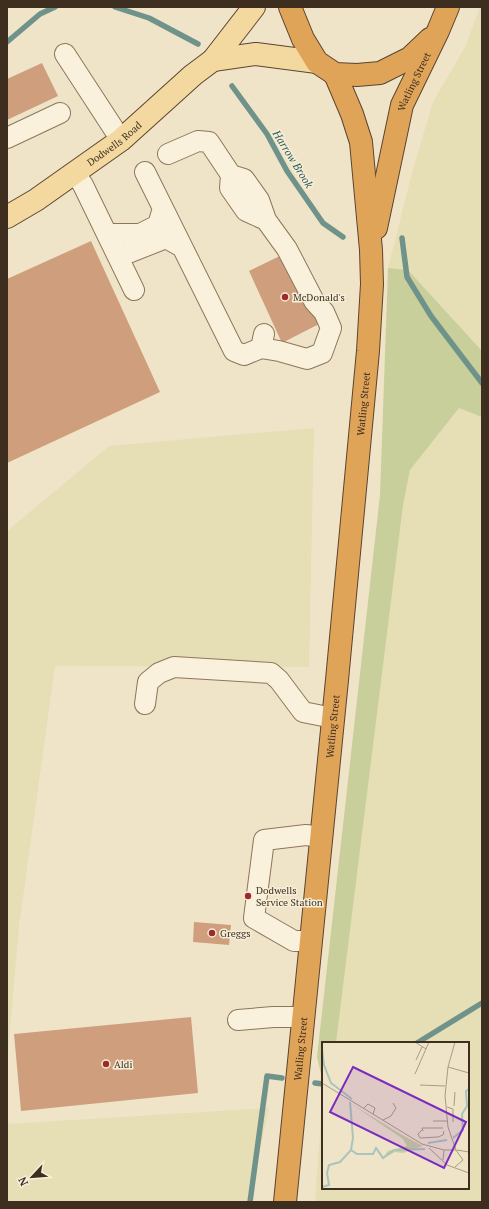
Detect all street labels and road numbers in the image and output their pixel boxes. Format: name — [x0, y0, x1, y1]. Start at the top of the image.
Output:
street label: Watling Street — [395, 50, 434, 112]
street label: Dodwells Road — [85, 118, 145, 169]
street label: Watling Street — [354, 371, 373, 436]
street label: Watling Street — [323, 694, 343, 759]
street label: Watling Street — [291, 1016, 310, 1081]

